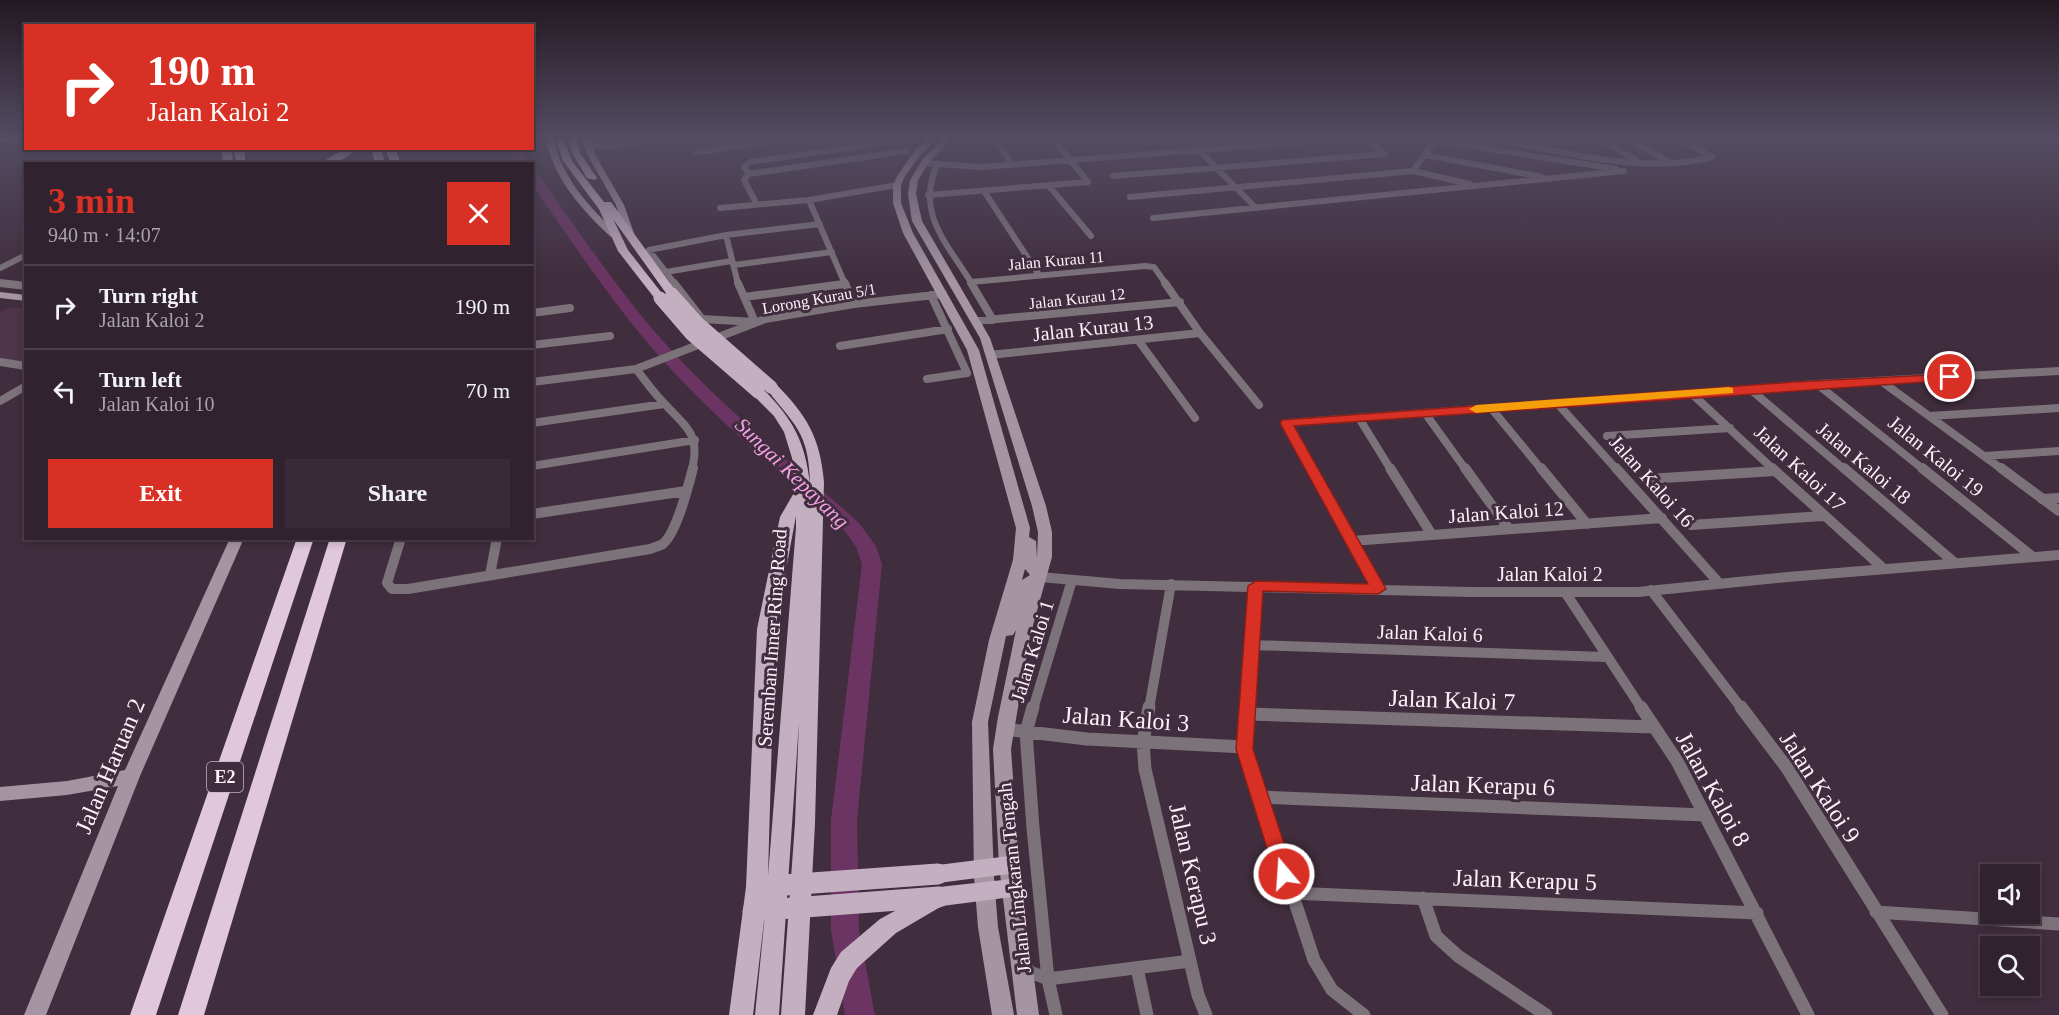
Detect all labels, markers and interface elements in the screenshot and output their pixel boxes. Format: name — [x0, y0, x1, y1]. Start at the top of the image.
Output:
icon: right — [48, 48, 126, 126]
text: 190 m — [147, 48, 256, 94]
text: Jalan Kaloi 2 — [147, 97, 289, 127]
text: 3 min — [48, 181, 135, 221]
button: close — [447, 182, 510, 245]
text: 940 m · 14:07 — [48, 224, 161, 246]
street label: Jalan Kurau 11 — [1007, 248, 1105, 273]
street label: Lorong Kurau 5/1 — [761, 280, 878, 318]
text: Turn right — [99, 283, 198, 308]
street label: Jalan Kurau 12 — [1028, 285, 1126, 312]
icon: right — [48, 291, 81, 324]
text: 190 m — [454, 294, 510, 319]
text: Jalan Kaloi 2 — [99, 309, 205, 331]
street label: Jalan Kurau 13 — [1032, 311, 1154, 345]
pin — [1924, 351, 1975, 402]
icon: arrive — [1933, 360, 1966, 393]
text: Turn left — [99, 367, 182, 392]
icon: left — [48, 375, 81, 408]
text: 70 m — [465, 378, 510, 403]
text: Jalan Kaloi 10 — [99, 393, 215, 415]
street label: Jalan Kaloi 19 — [1884, 411, 1988, 501]
water label: Sungai Kepayang — [730, 413, 854, 533]
street label: Jalan Kaloi 18 — [1813, 417, 1915, 509]
street label: Jalan Kaloi 17 — [1750, 421, 1850, 515]
street label: Jalan Kaloi 16 — [1605, 431, 1699, 531]
button: Exit — [48, 459, 273, 528]
button: Share — [285, 459, 510, 528]
street label: Jalan Kaloi 12 — [1448, 497, 1564, 527]
street label: Seremban Inner Ring Road — [753, 528, 792, 748]
street label: Jalan Kaloi 2 — [1497, 563, 1603, 585]
street label: Jalan Kaloi 1 — [1006, 597, 1058, 705]
street label: Jalan Kaloi 6 — [1377, 620, 1483, 646]
street label: Jalan Kaloi 7 — [1388, 685, 1516, 715]
street label: Jalan Haruan 2 — [70, 695, 150, 837]
street label: Jalan Kaloi 3 — [1062, 702, 1190, 736]
street label: Jalan Kaloi 8 — [1671, 727, 1755, 851]
street label: Jalan Kaloi 9 — [1775, 727, 1865, 847]
road number: E2 — [207, 762, 243, 792]
street label: Jalan Kerapu 6 — [1411, 769, 1555, 801]
street label: Jalan Lingkaran Tengah — [993, 782, 1036, 974]
street label: Jalan Kerapu 3 — [1164, 801, 1222, 947]
position arrow — [1252, 842, 1316, 906]
street label: Jalan Kerapu 5 — [1453, 864, 1597, 896]
map controls — [1980, 864, 2040, 996]
button: sound — [1980, 864, 2040, 924]
button: search — [1980, 936, 2040, 996]

